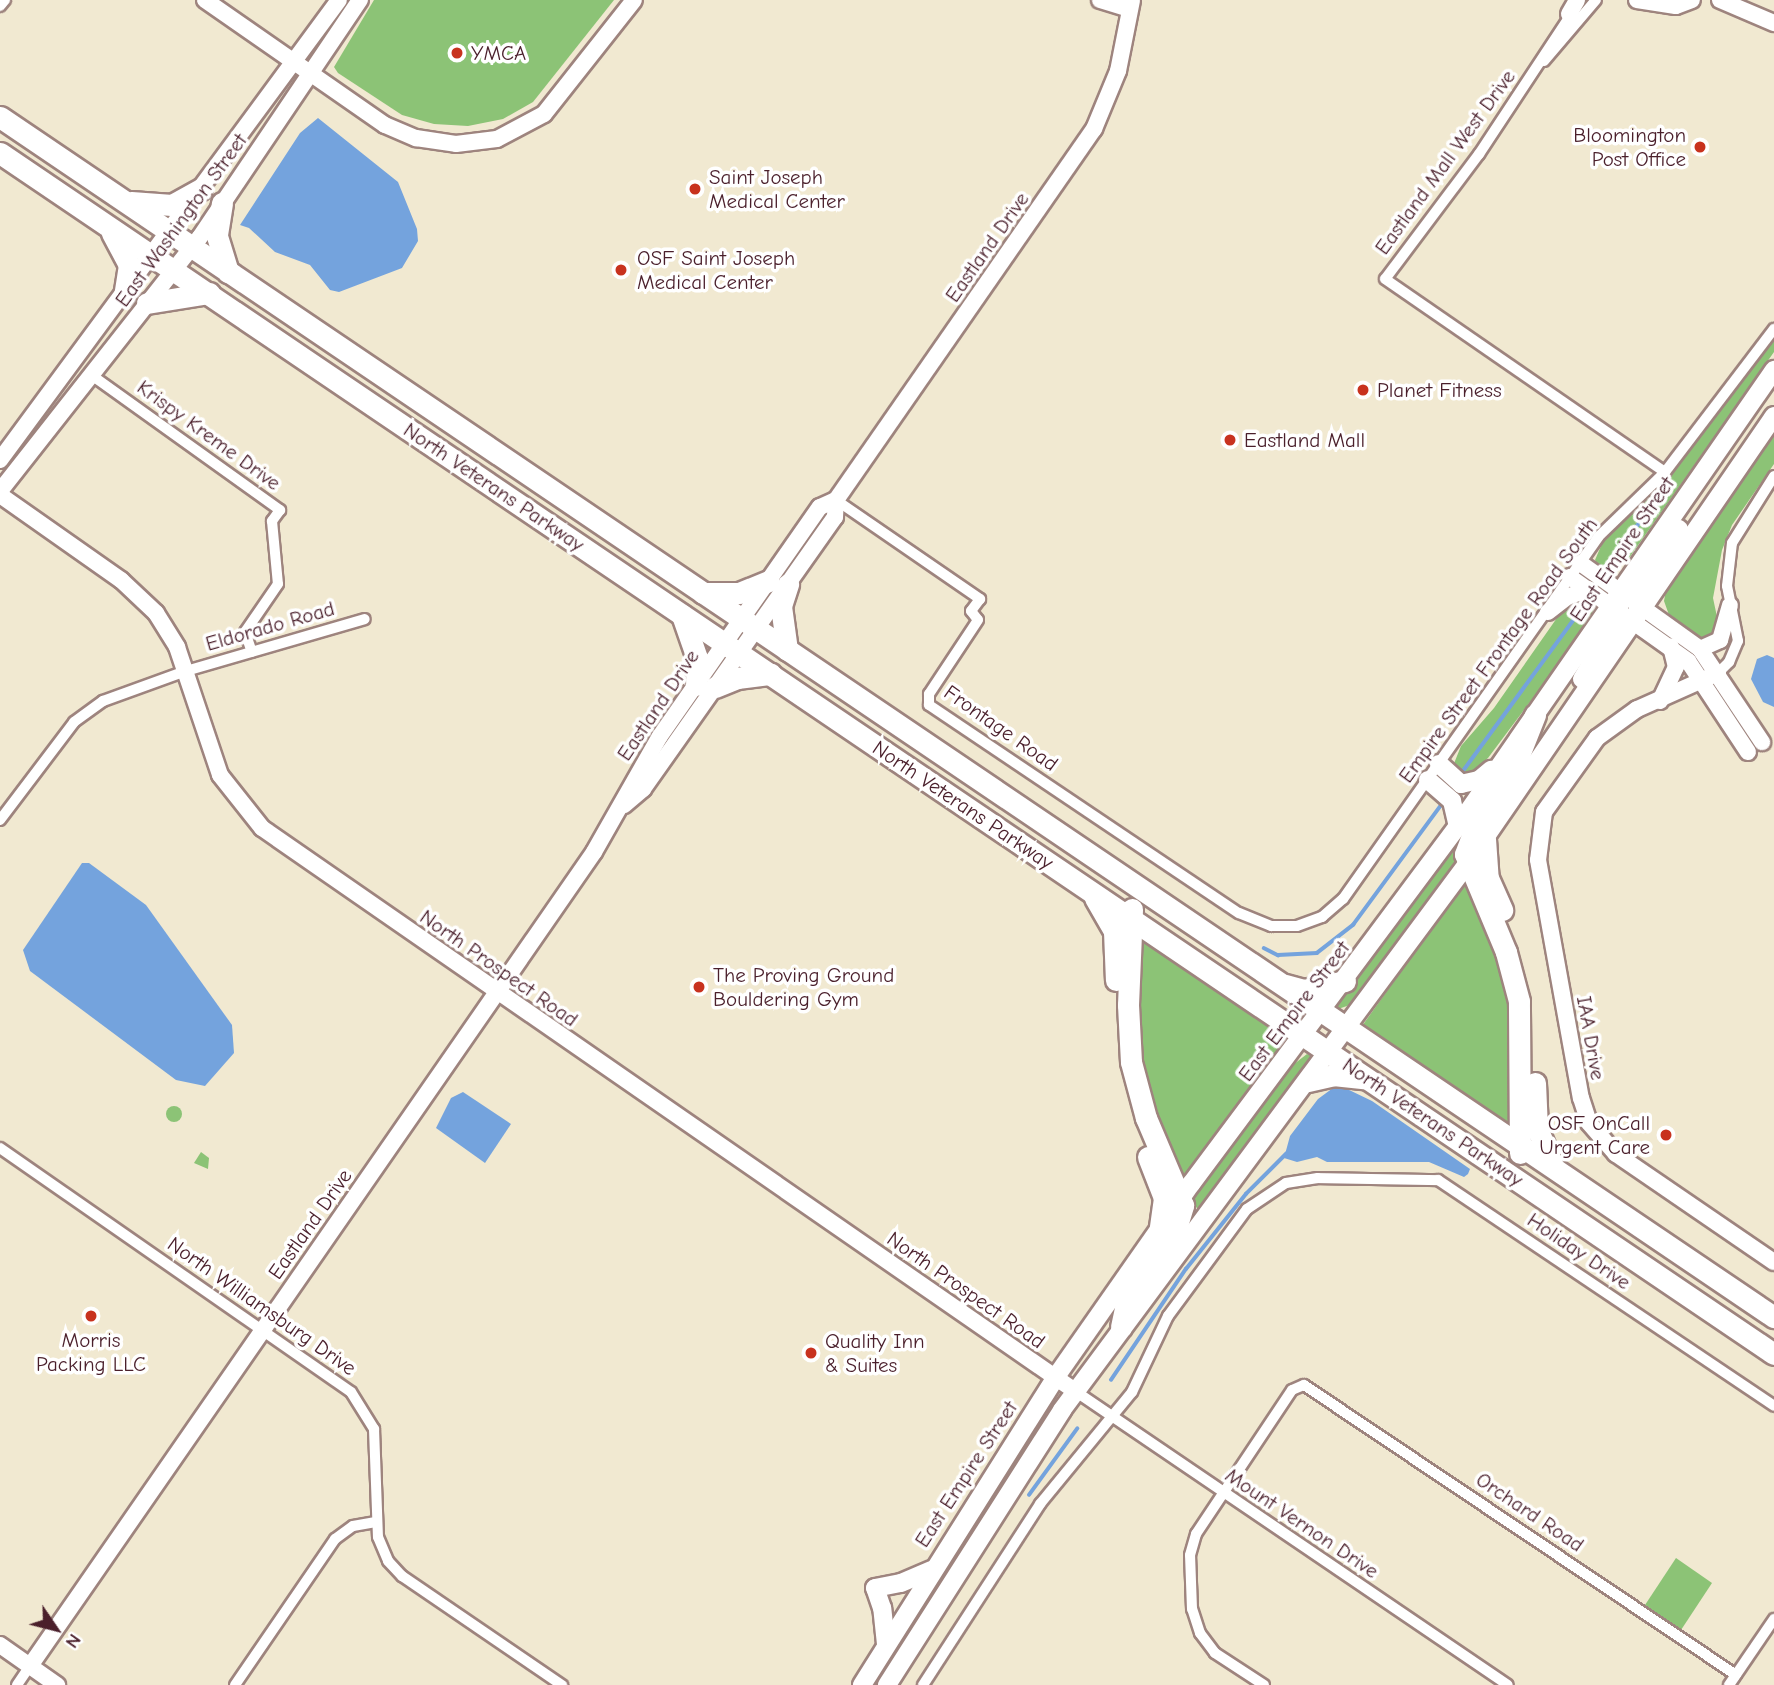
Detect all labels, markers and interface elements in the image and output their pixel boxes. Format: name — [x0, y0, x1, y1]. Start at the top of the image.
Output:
place label: YMCA — [471, 40, 526, 66]
marker: YMCA — [449, 45, 465, 61]
street label: Eastland Mall West Drive — [1369, 65, 1521, 259]
place label: Bloomington Post Office — [1573, 122, 1686, 172]
street label: East Washington Street — [110, 128, 252, 312]
marker: Bloomington Post Office — [1692, 139, 1708, 155]
place label: Saint Joseph Medical Center — [709, 164, 845, 214]
marker: Saint Joseph Medical Center — [687, 181, 703, 197]
street label: Eastland Drive — [940, 187, 1034, 307]
place label: OSF Saint Joseph Medical Center — [637, 245, 795, 295]
marker: OSF Saint Joseph Medical Center — [611, 260, 631, 280]
street label: Krispy Kreme Drive — [132, 374, 286, 496]
place label: Planet Fitness — [1377, 377, 1502, 403]
marker: Planet Fitness — [1355, 382, 1371, 398]
street label: North Veterans Parkway — [399, 417, 589, 557]
place label: Eastland Mall — [1244, 427, 1365, 453]
marker: Eastland Mall — [1222, 432, 1238, 448]
street label: East Empire Street — [1564, 472, 1680, 626]
street label: Empire Street Frontage Road South — [1393, 512, 1603, 788]
street label: Eldorado Road — [203, 596, 337, 656]
street label: Eastland Drive — [612, 645, 704, 765]
street label: Frontage Road — [939, 680, 1063, 776]
street label: North Veterans Parkway — [868, 735, 1058, 875]
street label: North Prospect Road — [415, 904, 583, 1032]
street label: East Empire Street — [1233, 936, 1355, 1086]
place label: The Proving Ground Bouldering Gym — [713, 962, 894, 1012]
marker: The Proving Ground Bouldering Gym — [691, 979, 707, 995]
street label: IAA Drive — [1571, 994, 1611, 1082]
street label: North Veterans Parkway — [1338, 1052, 1528, 1192]
place label: OSF OnCall Urgent Care — [1539, 1110, 1650, 1160]
marker: OSF OnCall Urgent Care — [1656, 1125, 1676, 1145]
street label: Eastland Drive — [263, 1164, 357, 1284]
street label: Holiday Drive — [1523, 1207, 1635, 1295]
street label: North Prospect Road — [882, 1226, 1050, 1354]
street label: North Williamsburg Drive — [163, 1231, 361, 1381]
marker: Morris Packing LLC — [83, 1308, 99, 1324]
place label: Morris Packing LLC — [36, 1327, 146, 1377]
place label: Quality Inn & Suites — [825, 1328, 925, 1378]
marker: Quality Inn & Suites — [803, 1345, 819, 1361]
street label: East Empire Street — [909, 1396, 1023, 1552]
street label: Mount Vernon Drive — [1221, 1462, 1383, 1584]
street label: Orchard Road — [1471, 1467, 1589, 1557]
north arrow — [21, 1594, 91, 1664]
text: N — [61, 1630, 86, 1652]

